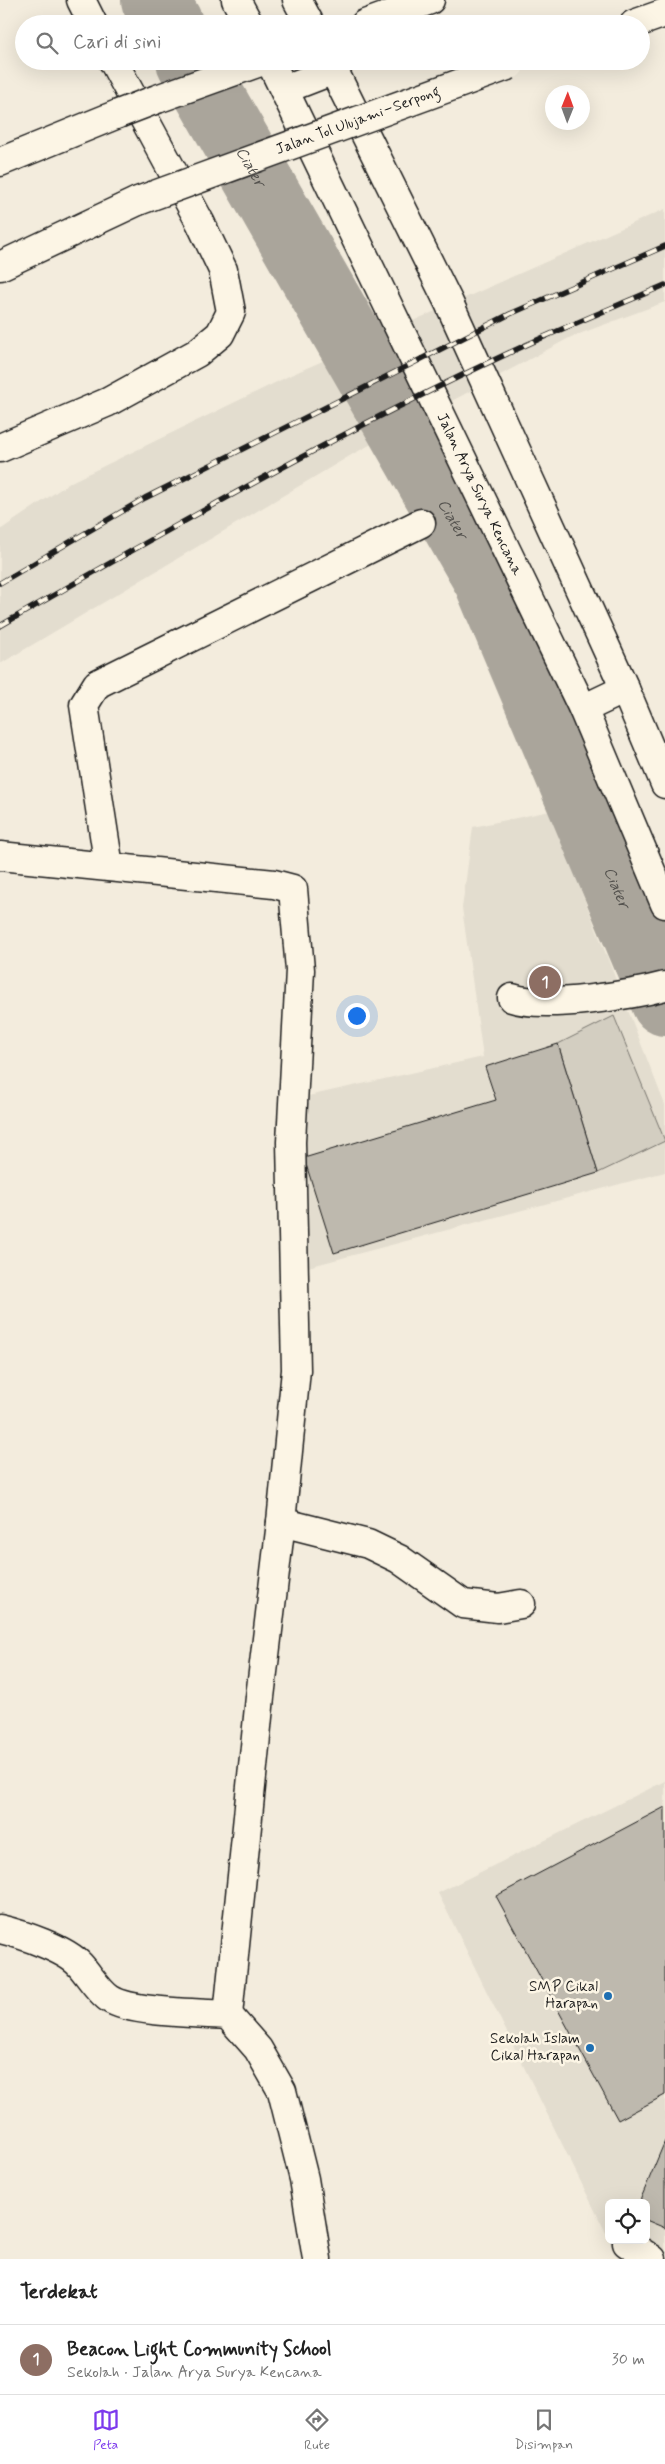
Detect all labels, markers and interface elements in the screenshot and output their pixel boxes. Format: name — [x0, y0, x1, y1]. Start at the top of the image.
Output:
search box — [15, 15, 650, 70]
icon: search — [33, 29, 61, 57]
text: Cari di sini — [73, 30, 161, 55]
street label: Jalan Tol Ulujami–Serpong — [273, 81, 443, 160]
north arrow — [545, 85, 590, 130]
water label: Ciater — [231, 143, 272, 193]
street label: Jalan Arya Surya Kencana — [431, 410, 527, 580]
water label: Ciater — [433, 495, 474, 545]
water label: Ciater — [599, 864, 636, 914]
pin: 1 — [529, 963, 561, 1001]
your location — [344, 1003, 370, 1029]
place label: SMP Cikal Harapan — [529, 1977, 598, 2014]
marker: SMP Cikal Harapan — [602, 1990, 614, 2002]
place label: Sekolah Islam Cikal Harapan — [490, 2029, 580, 2066]
marker: Sekolah Islam Cikal Harapan — [584, 2042, 596, 2054]
map controls — [605, 2199, 650, 2244]
button: locate — [605, 2199, 650, 2244]
text: Terdekat — [20, 2278, 98, 2306]
text: Beacon Light Community School — [67, 2337, 331, 2362]
text: 1 — [32, 2349, 40, 2370]
text: 30 m — [612, 2349, 645, 2370]
text: Sekolah · Jalan Arya Surya Kencana — [67, 2362, 322, 2383]
tab: Peta — [92, 2406, 120, 2454]
tab: Rute — [303, 2406, 331, 2454]
tab: Disimpan — [514, 2406, 573, 2454]

